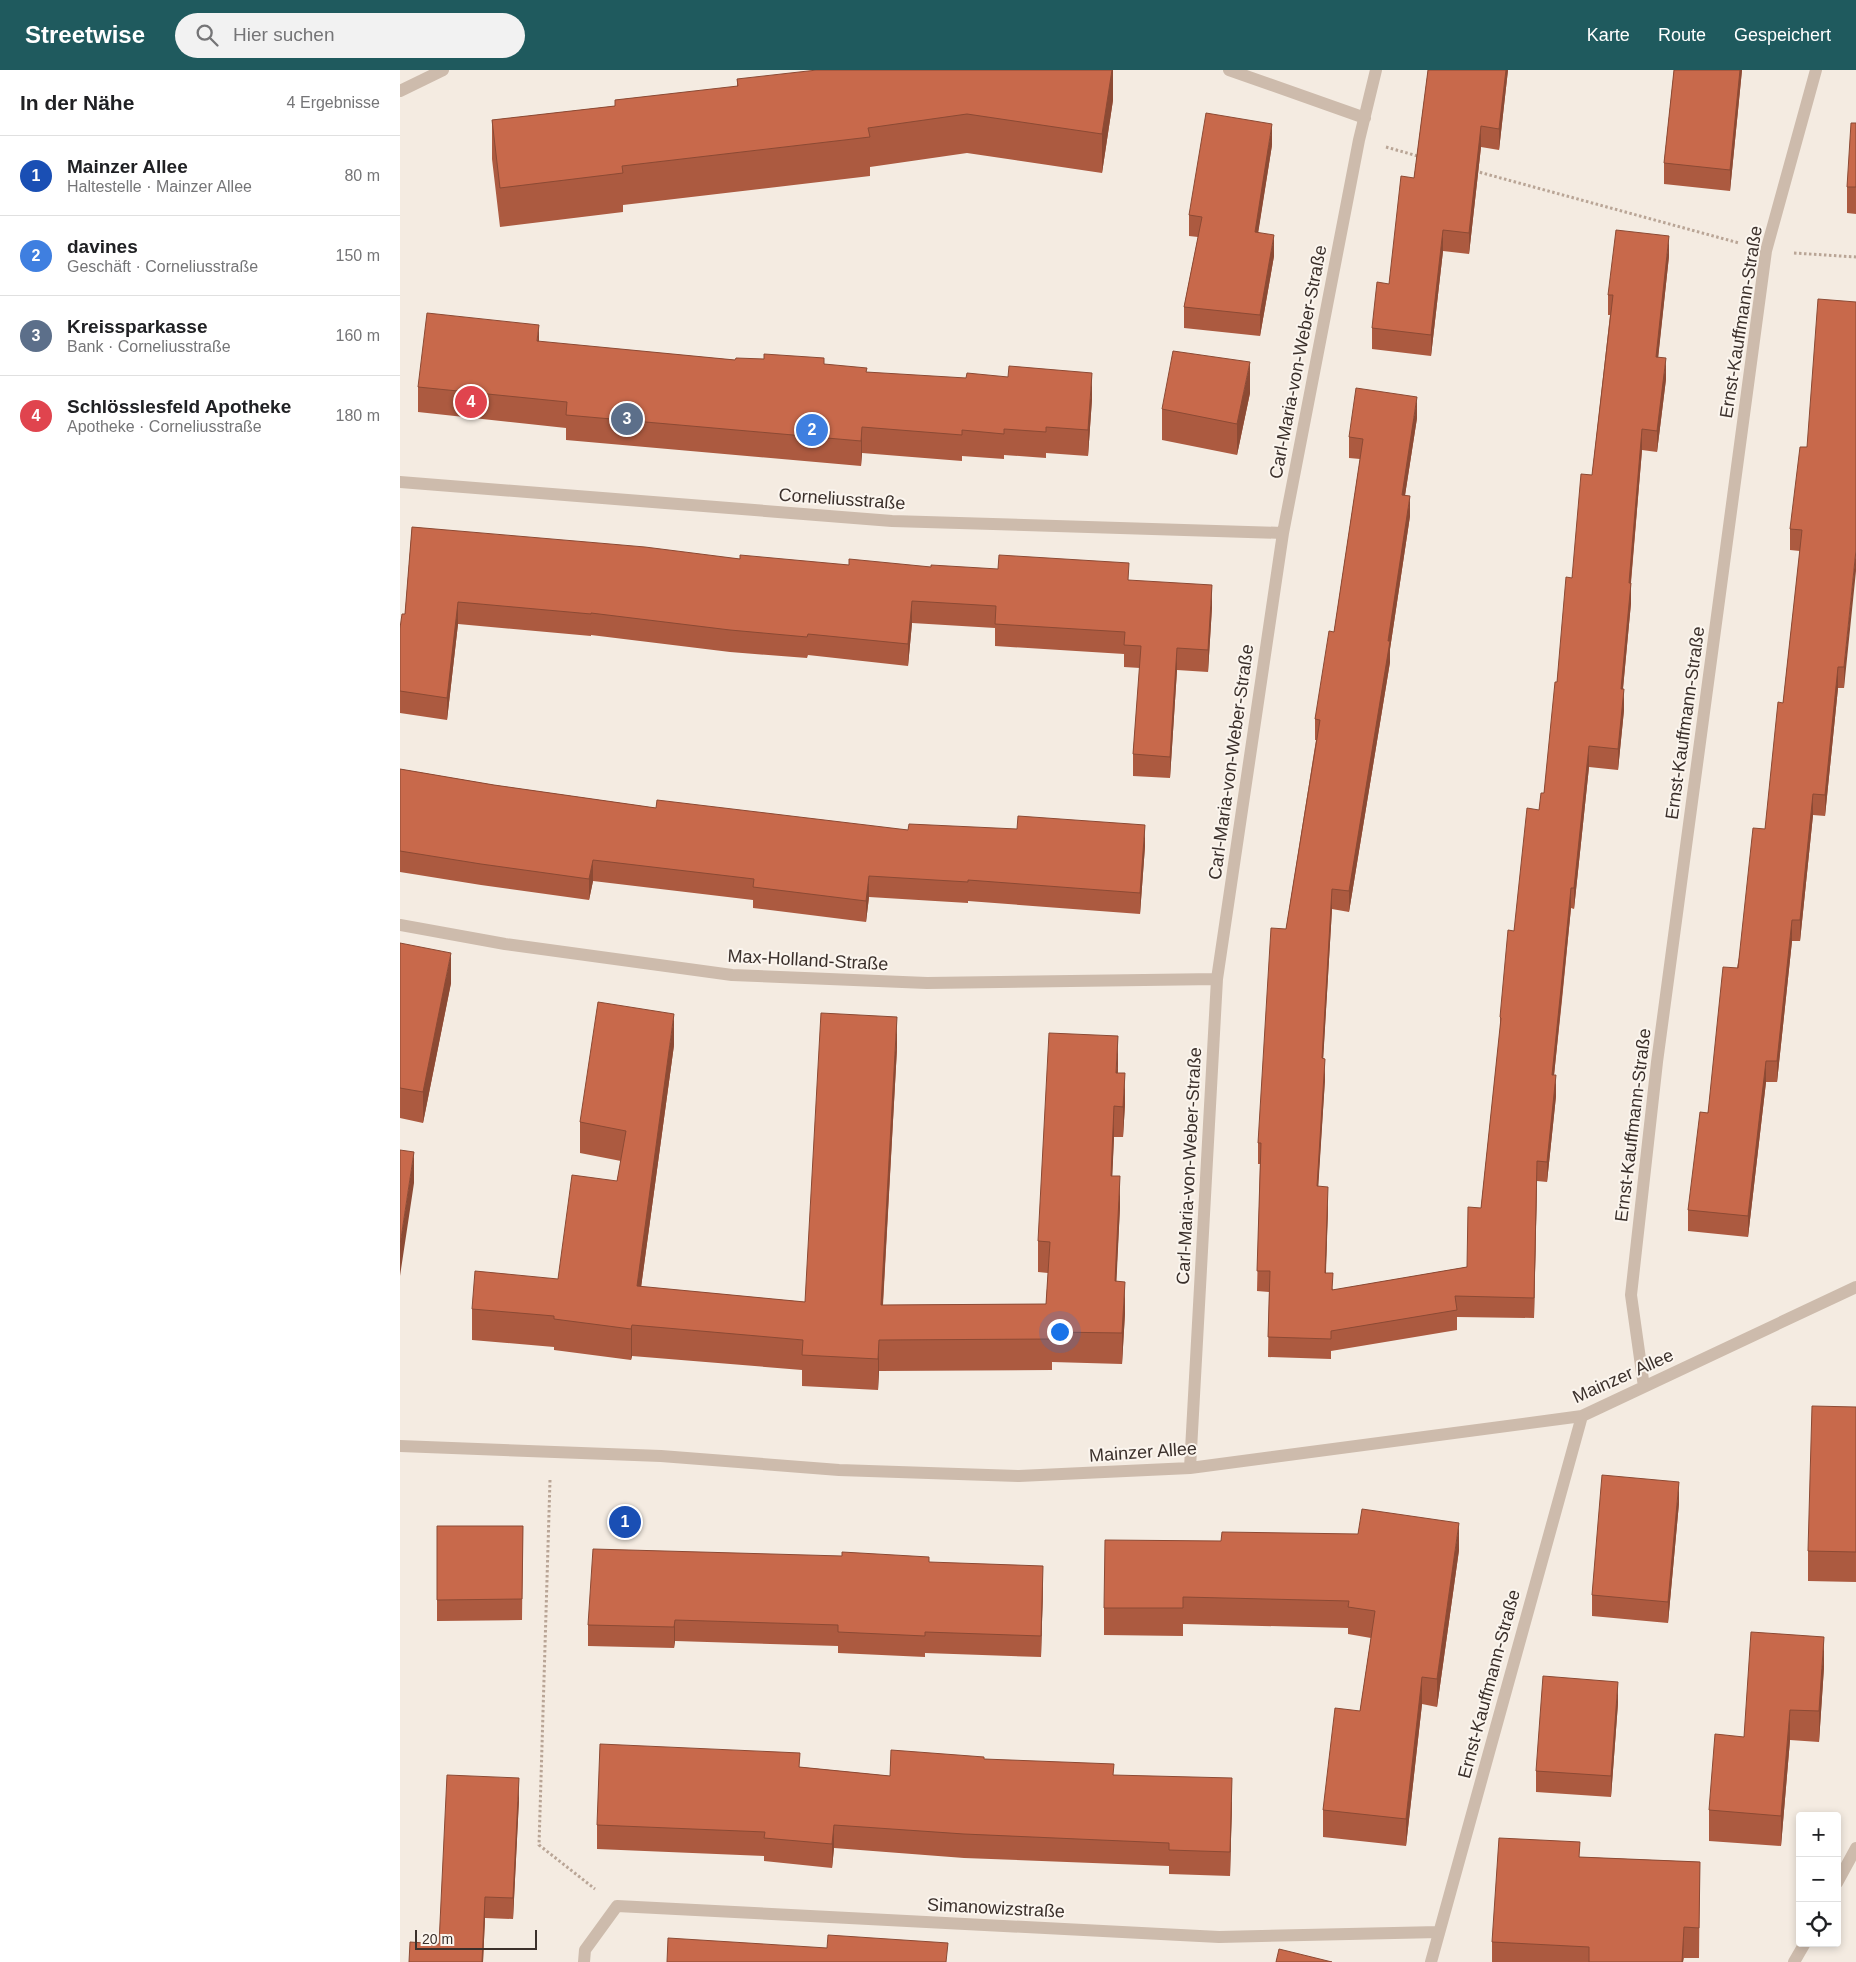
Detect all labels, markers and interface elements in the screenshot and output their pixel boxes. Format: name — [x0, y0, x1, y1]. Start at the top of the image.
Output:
search box — [175, 13, 525, 58]
text: Streetwise — [25, 21, 145, 48]
icon: search — [193, 21, 221, 49]
text: Hier suchen — [233, 24, 334, 45]
text: Karte — [1587, 25, 1630, 45]
text: Route — [1658, 25, 1706, 45]
text: Gespeichert — [1734, 25, 1831, 45]
text: In der Nähe — [20, 91, 134, 114]
text: 4 Ergebnisse — [287, 94, 380, 111]
text: Mainzer Allee — [67, 156, 188, 177]
text: 1 — [32, 167, 40, 184]
text: 80 m — [344, 167, 380, 184]
text: Haltestelle · Mainzer Allee — [67, 178, 252, 195]
street label: Ernst-Kauffmann-Straße — [1716, 224, 1766, 420]
text: davines — [67, 236, 138, 257]
street label: Carl-Maria-von-Weber-Straße — [1266, 243, 1330, 481]
text: 2 — [32, 247, 40, 264]
text: 150 m — [336, 247, 380, 264]
text: Geschäft · Corneliusstraße — [67, 258, 258, 275]
text: Kreissparkasse — [67, 316, 208, 337]
text: 3 — [32, 327, 40, 344]
text: 160 m — [336, 327, 380, 344]
text: Bank · Corneliusstraße — [67, 338, 231, 355]
pin: 4 — [455, 383, 487, 421]
text: Schlösslesfeld Apotheke — [67, 396, 291, 417]
pin: 3 — [611, 400, 643, 438]
text: 4 — [32, 407, 40, 424]
text: 180 m — [336, 407, 380, 424]
pin: 2 — [796, 411, 828, 449]
text: Apotheke · Corneliusstraße — [67, 418, 262, 435]
street label: Corneliusstraße — [778, 485, 906, 513]
street label: Ernst-Kauffmann-Straße — [1662, 625, 1708, 821]
street label: Carl-Maria-von-Weber-Straße — [1205, 643, 1257, 881]
street label: Max-Holland-Straße — [727, 946, 889, 974]
street label: Ernst-Kauffmann-Straße — [1611, 1027, 1655, 1223]
street label: Carl-Maria-von-Weber-Straße — [1173, 1047, 1205, 1285]
your location — [1047, 1319, 1073, 1345]
street label: Mainzer Allee — [1570, 1345, 1676, 1407]
street label: Mainzer Allee — [1088, 1438, 1198, 1466]
pin: 1 — [609, 1503, 641, 1541]
street label: Ernst-Kauffmann-Straße — [1454, 1587, 1524, 1781]
map controls — [1796, 1812, 1841, 1947]
button: + — [1796, 1812, 1841, 1857]
button: − — [1796, 1857, 1841, 1902]
street label: Simanowizstraße — [927, 1894, 1065, 1922]
button: locate — [1796, 1902, 1841, 1947]
scale bar — [415, 1927, 538, 1950]
text: 20 m — [422, 1931, 453, 1947]

